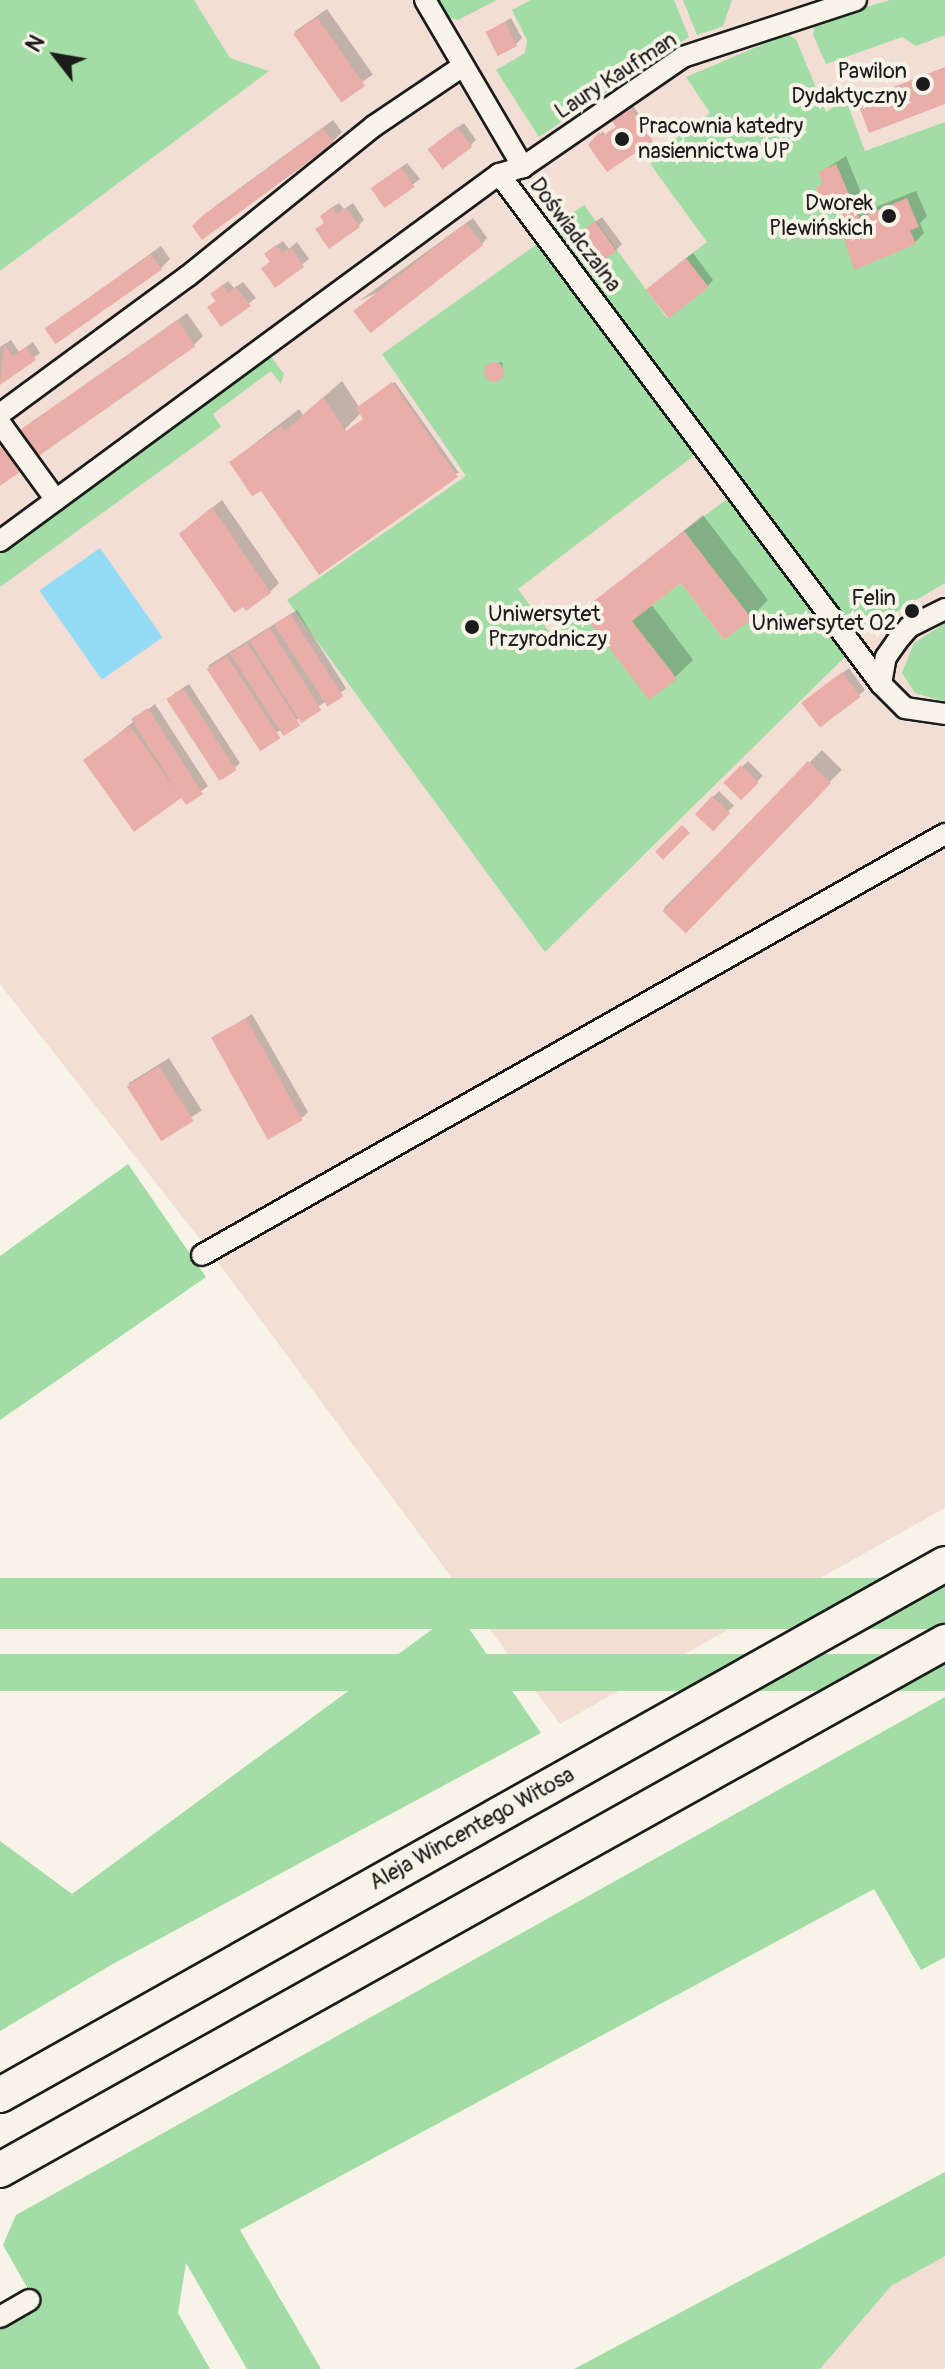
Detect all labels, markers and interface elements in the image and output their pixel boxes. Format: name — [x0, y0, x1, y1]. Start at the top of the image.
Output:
north arrow — [16, 16, 96, 96]
street label: Laury Kaufman — [550, 27, 682, 125]
text: N — [20, 30, 51, 57]
place label: Pawilon Dydaktyczny — [791, 58, 907, 110]
marker: Pawilon Dydaktyczny — [914, 75, 932, 93]
place label: Pracownia katedry nasiennictwa UP — [638, 113, 803, 164]
marker: Pracownia katedry nasiennictwa UP — [613, 130, 631, 148]
street label: Doświadczalna — [524, 173, 626, 297]
place label: Dworek Plewińskich — [769, 190, 873, 242]
marker: Dworek Plewińskich — [880, 207, 898, 225]
place label: Felin Uniwersytet 02 — [752, 585, 896, 636]
place label: Uniwersytet Przyrodniczy — [488, 601, 607, 652]
marker: Felin Uniwersytet 02 — [903, 602, 921, 620]
marker: Uniwersytet Przyrodniczy — [463, 618, 481, 636]
street label: Aleja Wincentego Witosa — [365, 1762, 579, 1896]

